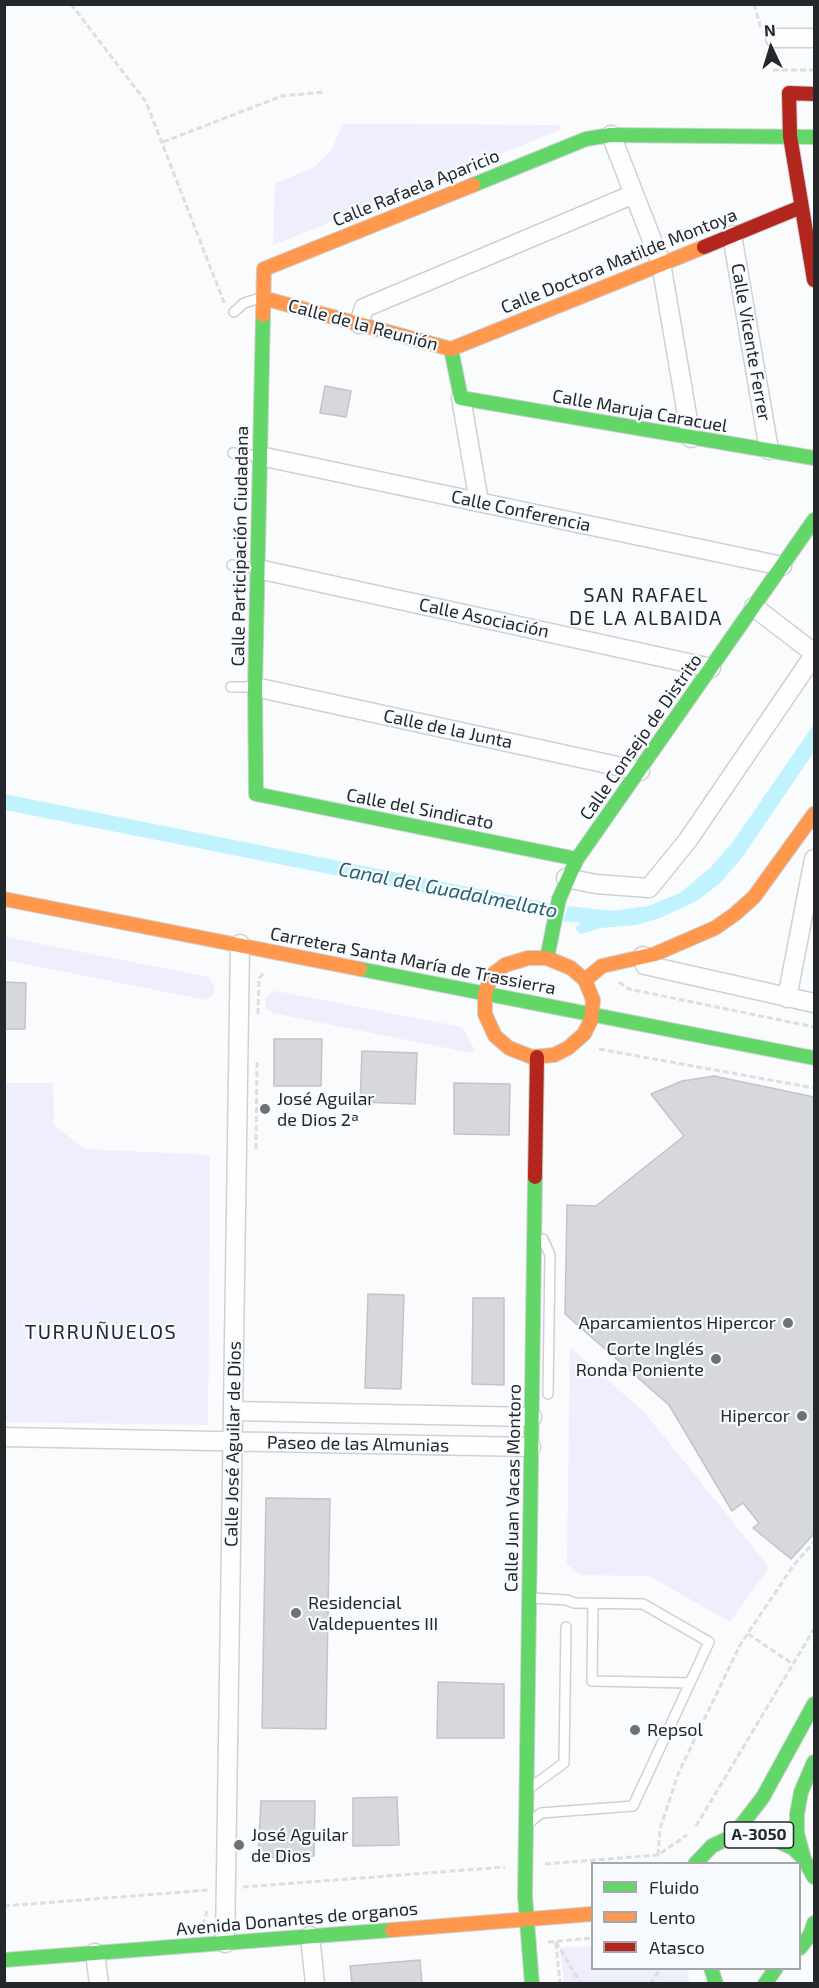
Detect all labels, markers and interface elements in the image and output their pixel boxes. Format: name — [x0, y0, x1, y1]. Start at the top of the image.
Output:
north arrow — [741, 18, 801, 78]
text: N — [763, 20, 776, 39]
street label: Calle Rafaela Aparicio — [330, 145, 502, 231]
street label: Calle Doctora Matilde Montoya — [498, 204, 740, 318]
street label: Calle Vicente Ferrer — [727, 262, 775, 422]
street label: Calle de la Reunión — [286, 295, 440, 355]
street label: Calle Maruja Caracuel — [551, 385, 729, 437]
street label: Calle Participación Ciudadana — [227, 425, 253, 667]
street label: Calle Conferencia — [449, 486, 593, 536]
district label: SAN RAFAEL DE LA ALBAIDA — [569, 583, 723, 630]
street label: Calle Asociación — [417, 594, 551, 642]
street label: Calle Consejo de Distrito — [575, 650, 707, 824]
street label: Calle de la Junta — [382, 705, 514, 753]
street label: Calle del Sindicato — [345, 784, 495, 834]
water label: Canal del Guadalmellato — [336, 857, 560, 923]
street label: Carretera Santa María de Trassierra — [268, 923, 558, 999]
place label: José Aguilar de Dios 2ª — [277, 1088, 375, 1130]
marker: José Aguilar de Dios 2ª — [258, 1102, 272, 1116]
place label: Aparcamientos Hipercor — [579, 1312, 776, 1334]
marker: Aparcamientos Hipercor — [781, 1316, 795, 1330]
district label: TURRUÑUELOS — [25, 1320, 177, 1344]
place label: Corte Inglés Ronda Poniente — [576, 1338, 704, 1380]
street label: Calle José Aguilar de Dios — [220, 1341, 246, 1547]
marker: Corte Inglés Ronda Poniente — [709, 1352, 723, 1366]
street label: Calle Juan Vacas Montoro — [500, 1384, 526, 1592]
place label: Hipercor — [720, 1405, 790, 1427]
marker: Hipercor — [795, 1409, 809, 1423]
street label: Paseo de las Almunias — [267, 1432, 449, 1456]
place label: Residencial Valdepuentes III — [308, 1592, 438, 1634]
marker: Residencial Valdepuentes III — [289, 1606, 303, 1620]
place label: Repsol — [647, 1719, 703, 1741]
marker: Repsol — [628, 1723, 642, 1737]
road number: A-3050 — [724, 1822, 794, 1848]
place label: José Aguilar de Dios — [251, 1824, 349, 1866]
marker: José Aguilar de Dios — [232, 1838, 246, 1852]
legend — [591, 1862, 801, 1970]
text: Fluido — [649, 1876, 699, 1898]
street label: Avenida Donantes de organos — [175, 1898, 419, 1940]
text: Lento — [649, 1906, 695, 1928]
text: Atasco — [649, 1936, 705, 1958]

